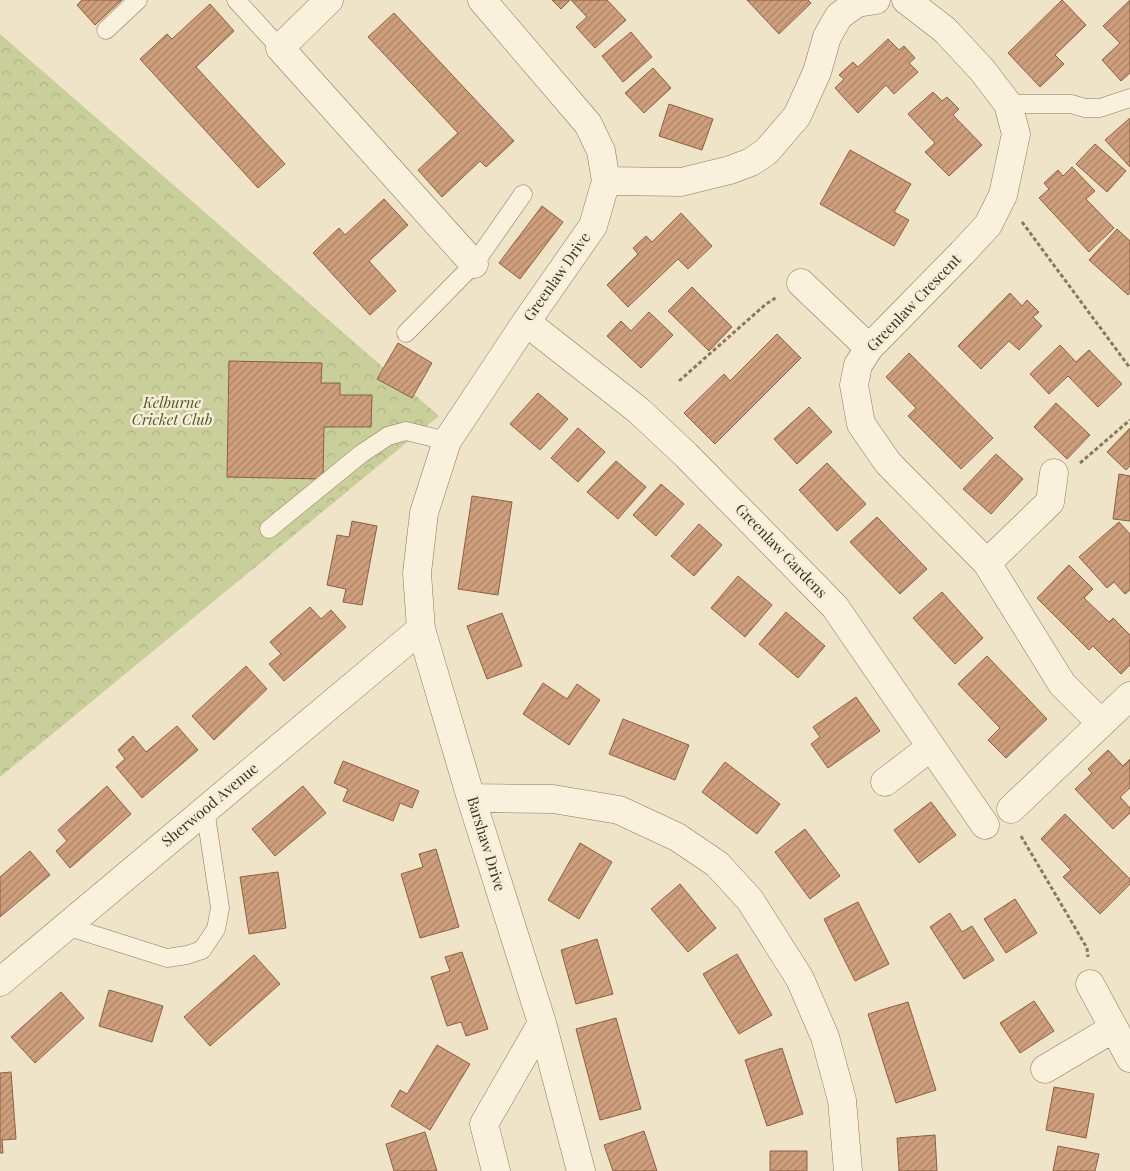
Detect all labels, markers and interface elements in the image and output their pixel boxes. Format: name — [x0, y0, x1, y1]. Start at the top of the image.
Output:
street label: Greenlaw Drive — [518, 228, 594, 325]
street label: Greenlaw Crescent — [862, 249, 965, 355]
park label: Kelburne Cricket Club — [132, 392, 212, 429]
street label: Greenlaw Gardens — [731, 499, 832, 602]
street label: Sherwood Avenue — [157, 758, 262, 851]
street label: Barshaw Drive — [463, 794, 511, 893]

